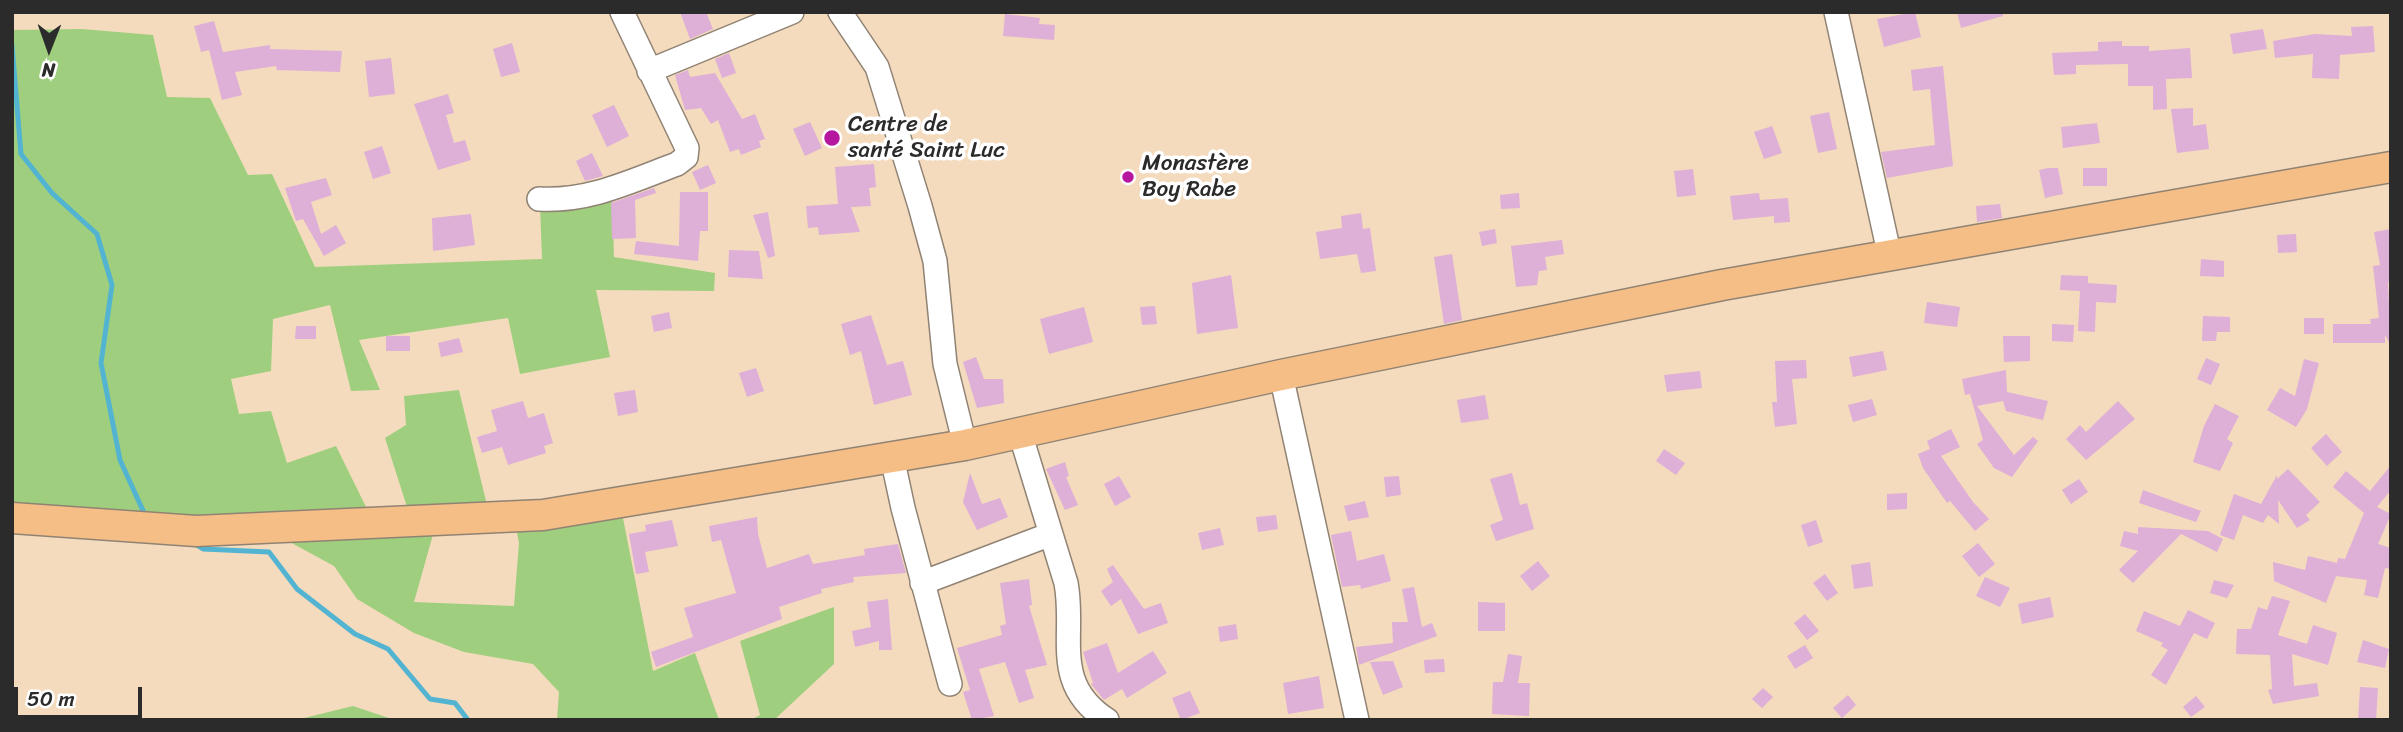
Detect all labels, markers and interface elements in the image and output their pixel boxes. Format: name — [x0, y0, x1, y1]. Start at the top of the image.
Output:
north arrow — [14, 14, 84, 84]
text: N — [42, 54, 56, 87]
place label: Centre de santé Saint Luc — [848, 111, 1005, 165]
marker: Centre de santé Saint Luc — [822, 128, 842, 148]
place label: Monastère Boy Rabe — [1142, 150, 1249, 204]
marker: Monastère Boy Rabe — [1120, 169, 1136, 185]
scale bar — [18, 672, 145, 716]
text: 50 m — [27, 680, 75, 718]

